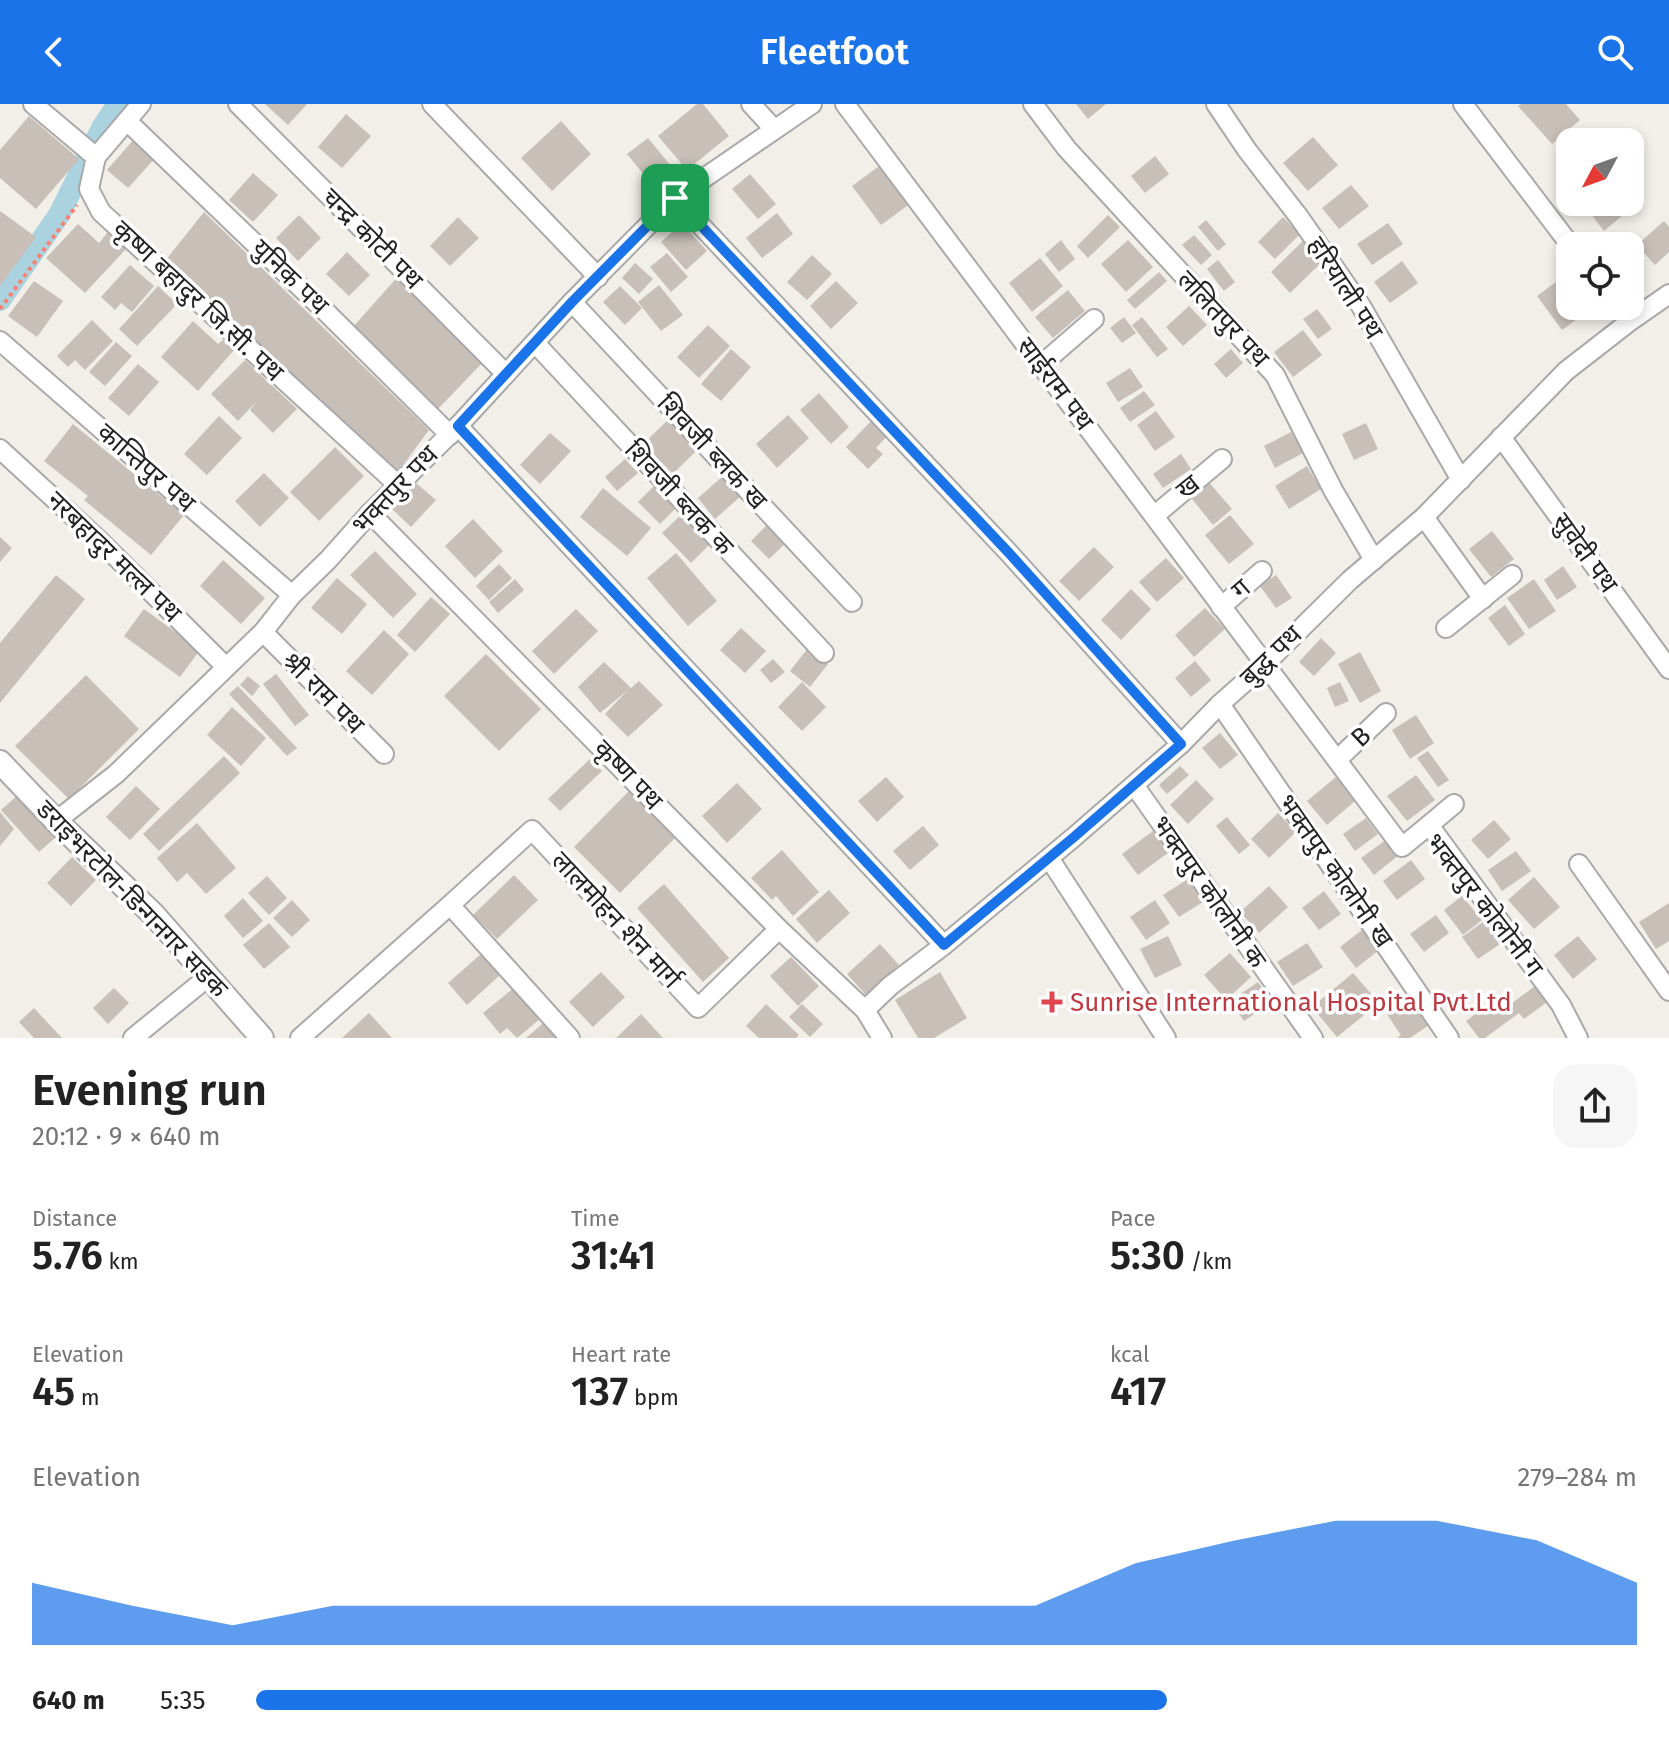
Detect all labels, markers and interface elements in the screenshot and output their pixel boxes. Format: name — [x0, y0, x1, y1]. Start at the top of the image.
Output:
icon: back — [32, 30, 76, 74]
text: Fleetfoot — [760, 30, 909, 74]
icon: search — [1593, 30, 1637, 74]
north arrow — [1556, 128, 1644, 216]
map controls — [1556, 128, 1644, 320]
pin — [641, 164, 709, 232]
icon: arrive — [653, 176, 697, 220]
street label: चन्द्र कोटी पथ — [315, 182, 429, 296]
street label: कृष्ण बहादुर जि.सी. पथ — [106, 214, 290, 389]
street label: हरियाली पथ — [1301, 231, 1390, 345]
button: locate — [1556, 232, 1644, 320]
street label: युनिक पथ — [245, 233, 335, 321]
street label: ललितपुर पथ — [1171, 264, 1276, 374]
street label: साईराम पथ — [1010, 331, 1100, 437]
street label: शिवजी ब्लक ख — [651, 388, 774, 517]
street label: कान्तिपुर पथ — [91, 417, 202, 519]
street label: शिवजी ब्लक क — [618, 434, 741, 562]
street label: भक्तपुर पथ — [345, 439, 445, 541]
street label: ख — [1170, 468, 1207, 506]
street label: नरबहादुर मल्ल पथ — [40, 485, 188, 630]
street label: सुवेदी पथ — [1546, 507, 1624, 599]
street label: ग — [1225, 572, 1257, 606]
street label: बुद्ध पथ — [1234, 619, 1309, 693]
street label: श्री राम पथ — [276, 646, 371, 741]
street label: B — [1345, 720, 1377, 754]
street label: कृष्ण पथ — [587, 734, 669, 817]
street label: भक्तपुर कोलोनी ख — [1271, 789, 1400, 954]
street label: डराइभरटोल-डिन्गनगर सडक — [29, 793, 235, 1005]
street label: भक्तपुर कोलोनी क — [1145, 810, 1273, 975]
street label: भक्तपुर कोलोनी ग — [1419, 827, 1550, 983]
street label: लालमोहन शेन मार्ग — [545, 845, 688, 995]
place label: Sunrise International Hospital Pvt.Ltd — [1070, 987, 1512, 1018]
marker: Sunrise International Hospital Pvt.Ltd — [1041, 991, 1063, 1013]
text: Evening run — [32, 1064, 267, 1117]
button: share — [1553, 1064, 1637, 1148]
text: 20:12 · 9 × 640 m — [32, 1121, 221, 1152]
text: Distance — [32, 1205, 117, 1232]
text: Time — [571, 1205, 619, 1232]
text: Pace — [1110, 1205, 1156, 1232]
text: 5.76 — [32, 1232, 103, 1280]
text: 31:41 — [571, 1232, 656, 1280]
text: 5:30 — [1110, 1232, 1185, 1280]
text: km — [103, 1248, 139, 1275]
text: /km — [1185, 1248, 1232, 1275]
text: Elevation — [32, 1341, 124, 1368]
text: Heart rate — [571, 1341, 671, 1368]
text: kcal — [1110, 1341, 1150, 1368]
text: 45 — [32, 1368, 75, 1416]
text: 137 — [571, 1368, 628, 1416]
text: 417 — [1110, 1368, 1166, 1416]
text: m — [75, 1384, 100, 1411]
text: bpm — [628, 1384, 679, 1411]
text: Elevation — [32, 1462, 141, 1493]
text: 279–284 m — [1518, 1462, 1637, 1493]
text: 640 m — [32, 1685, 105, 1716]
text: 5:35 — [160, 1685, 206, 1716]

